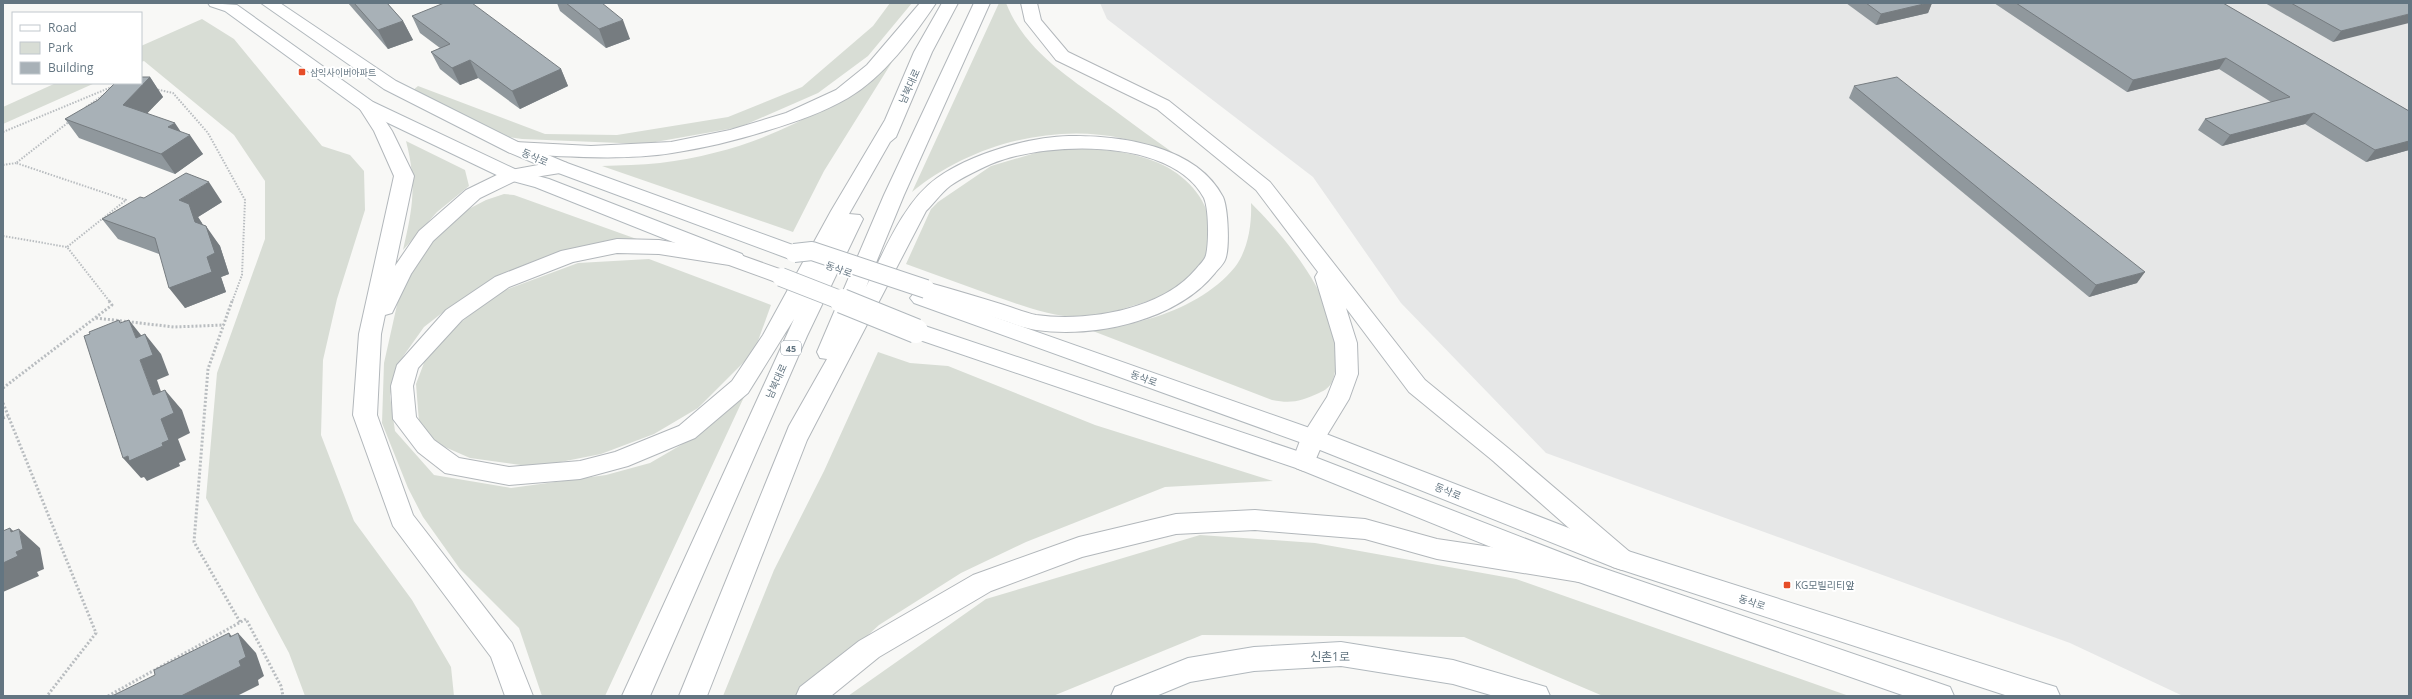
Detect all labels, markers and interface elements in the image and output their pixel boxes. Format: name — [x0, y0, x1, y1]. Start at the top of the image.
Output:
legend — [12, 12, 142, 84]
text: Road — [48, 19, 77, 36]
text: Park — [48, 39, 74, 56]
text: Building — [48, 59, 94, 76]
place label: 삼익사이버아파트 — [310, 66, 376, 79]
street label: 남북대로 — [895, 66, 923, 106]
marker: 삼익사이버아파트 — [297, 67, 307, 77]
street label: 동삭로 — [520, 145, 550, 169]
street label: 동삭로 — [824, 258, 854, 280]
road number: 45 — [781, 341, 801, 355]
street label: 남북대로 — [762, 361, 790, 401]
street label: 동삭로 — [1129, 367, 1159, 389]
street label: 동삭로 — [1433, 479, 1463, 503]
place label: KG모빌리티앞 — [1795, 578, 1854, 592]
marker: KG모빌리티앞 — [1782, 580, 1792, 590]
street label: 동삭로 — [1737, 591, 1767, 613]
street label: 신촌1로 — [1310, 648, 1350, 665]

